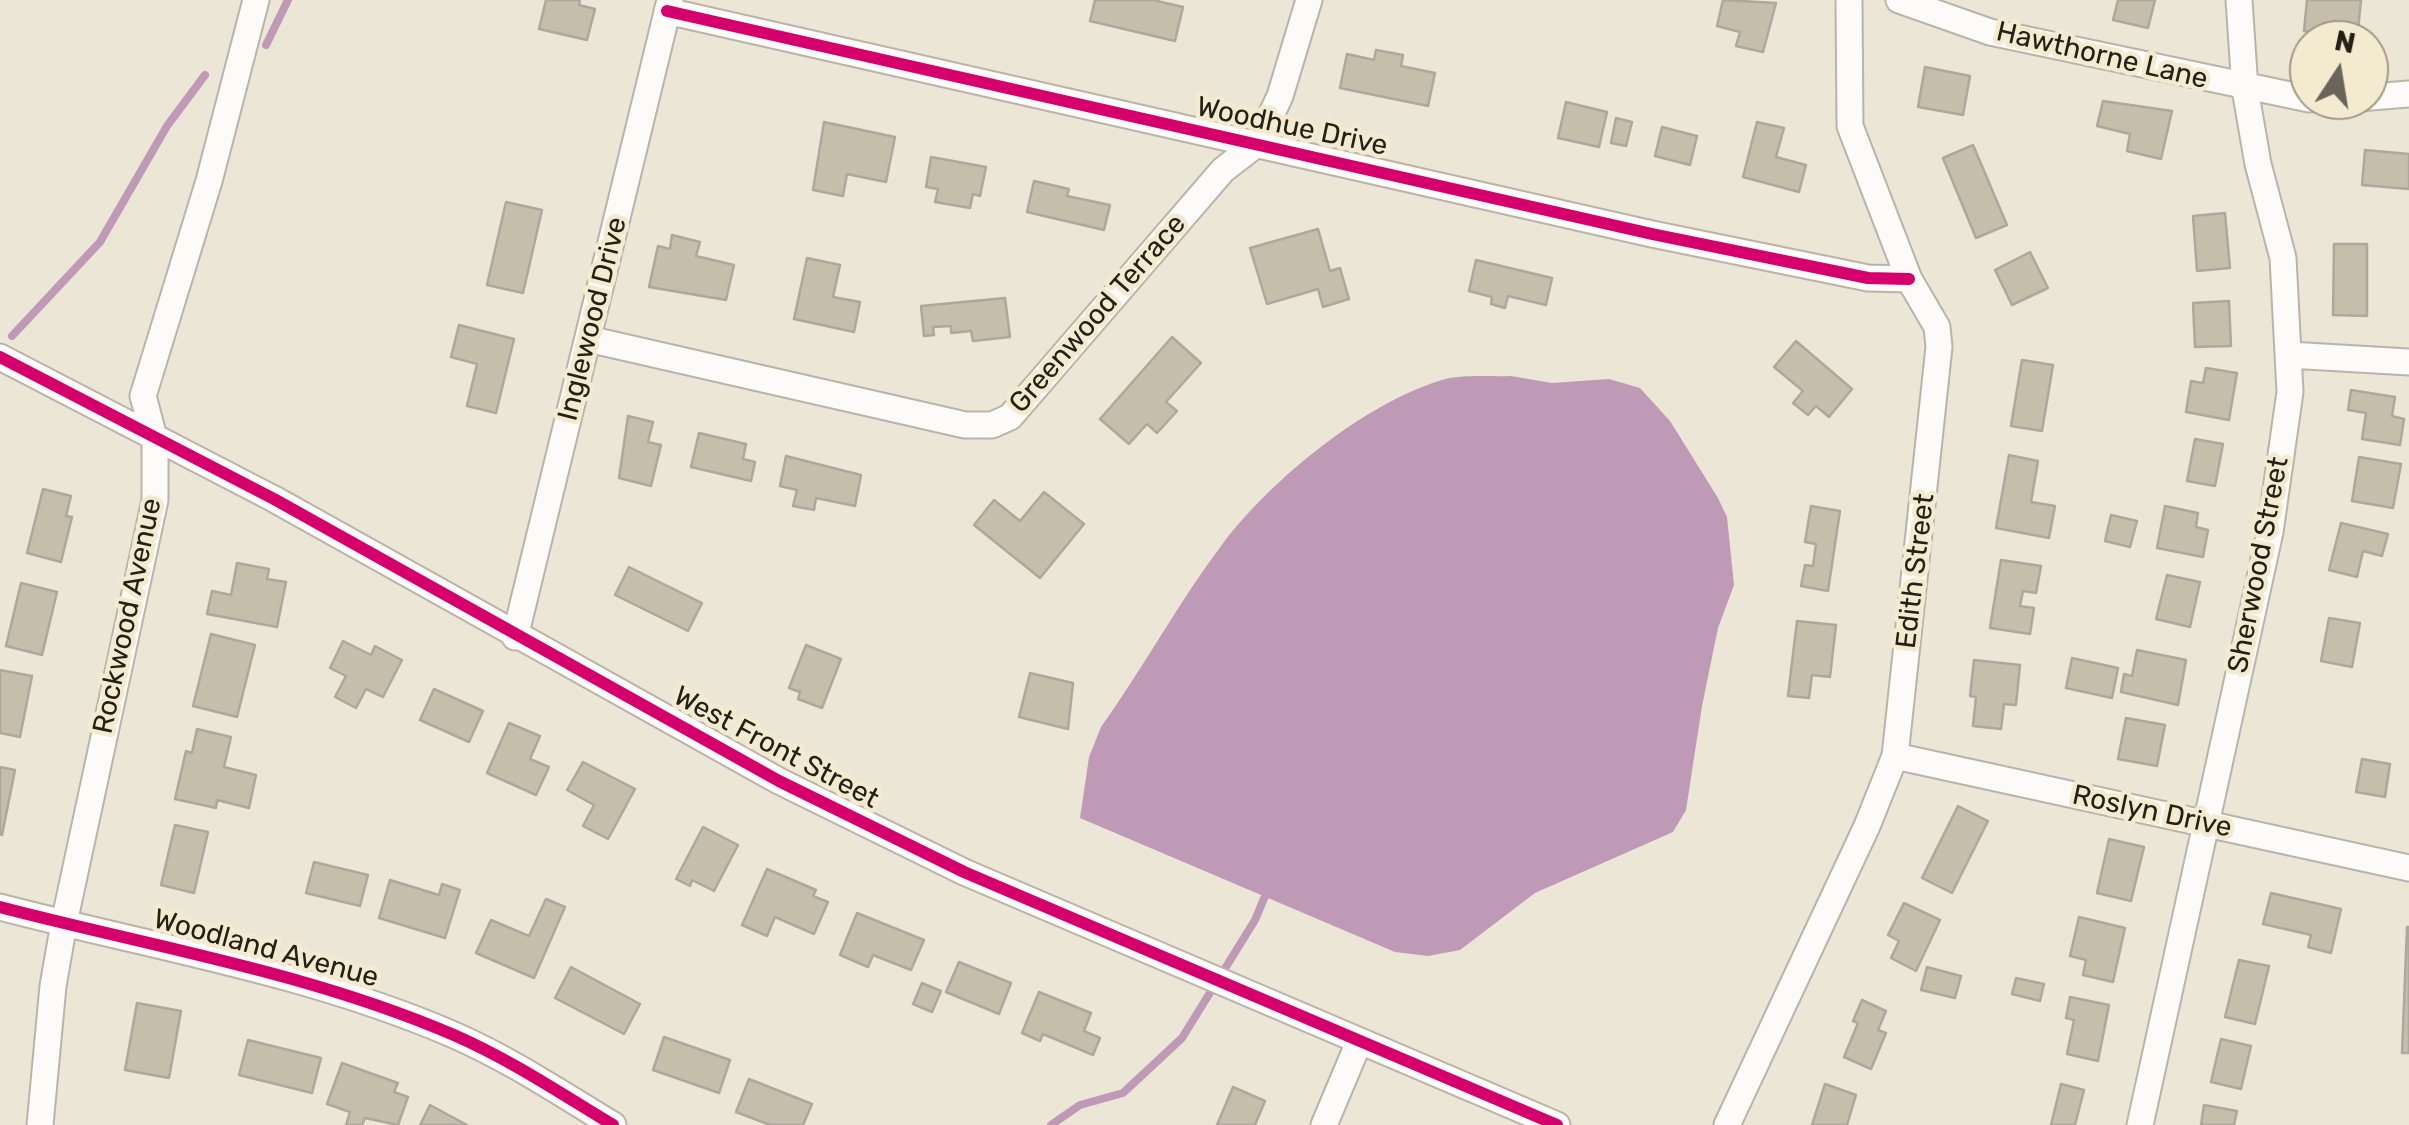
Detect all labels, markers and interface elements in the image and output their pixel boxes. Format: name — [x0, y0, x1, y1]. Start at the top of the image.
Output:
street label: Hawthorne Lane — [1993, 15, 2211, 97]
north arrow — [2289, 20, 2389, 120]
text: N — [2332, 24, 2358, 60]
street label: Woodhue Drive — [1193, 90, 1391, 164]
street label: Greenwood Terrace — [1003, 208, 1193, 420]
street label: Inglewood Drive — [551, 214, 635, 424]
street label: Sherwood Street — [2222, 454, 2296, 676]
street label: Edith Street — [1890, 492, 1942, 650]
street label: Rockwood Avenue — [87, 495, 169, 737]
street label: West Front Street — [668, 680, 884, 816]
street label: Roslyn Drive — [2069, 779, 2235, 845]
street label: Woodland Avenue — [150, 903, 382, 995]

